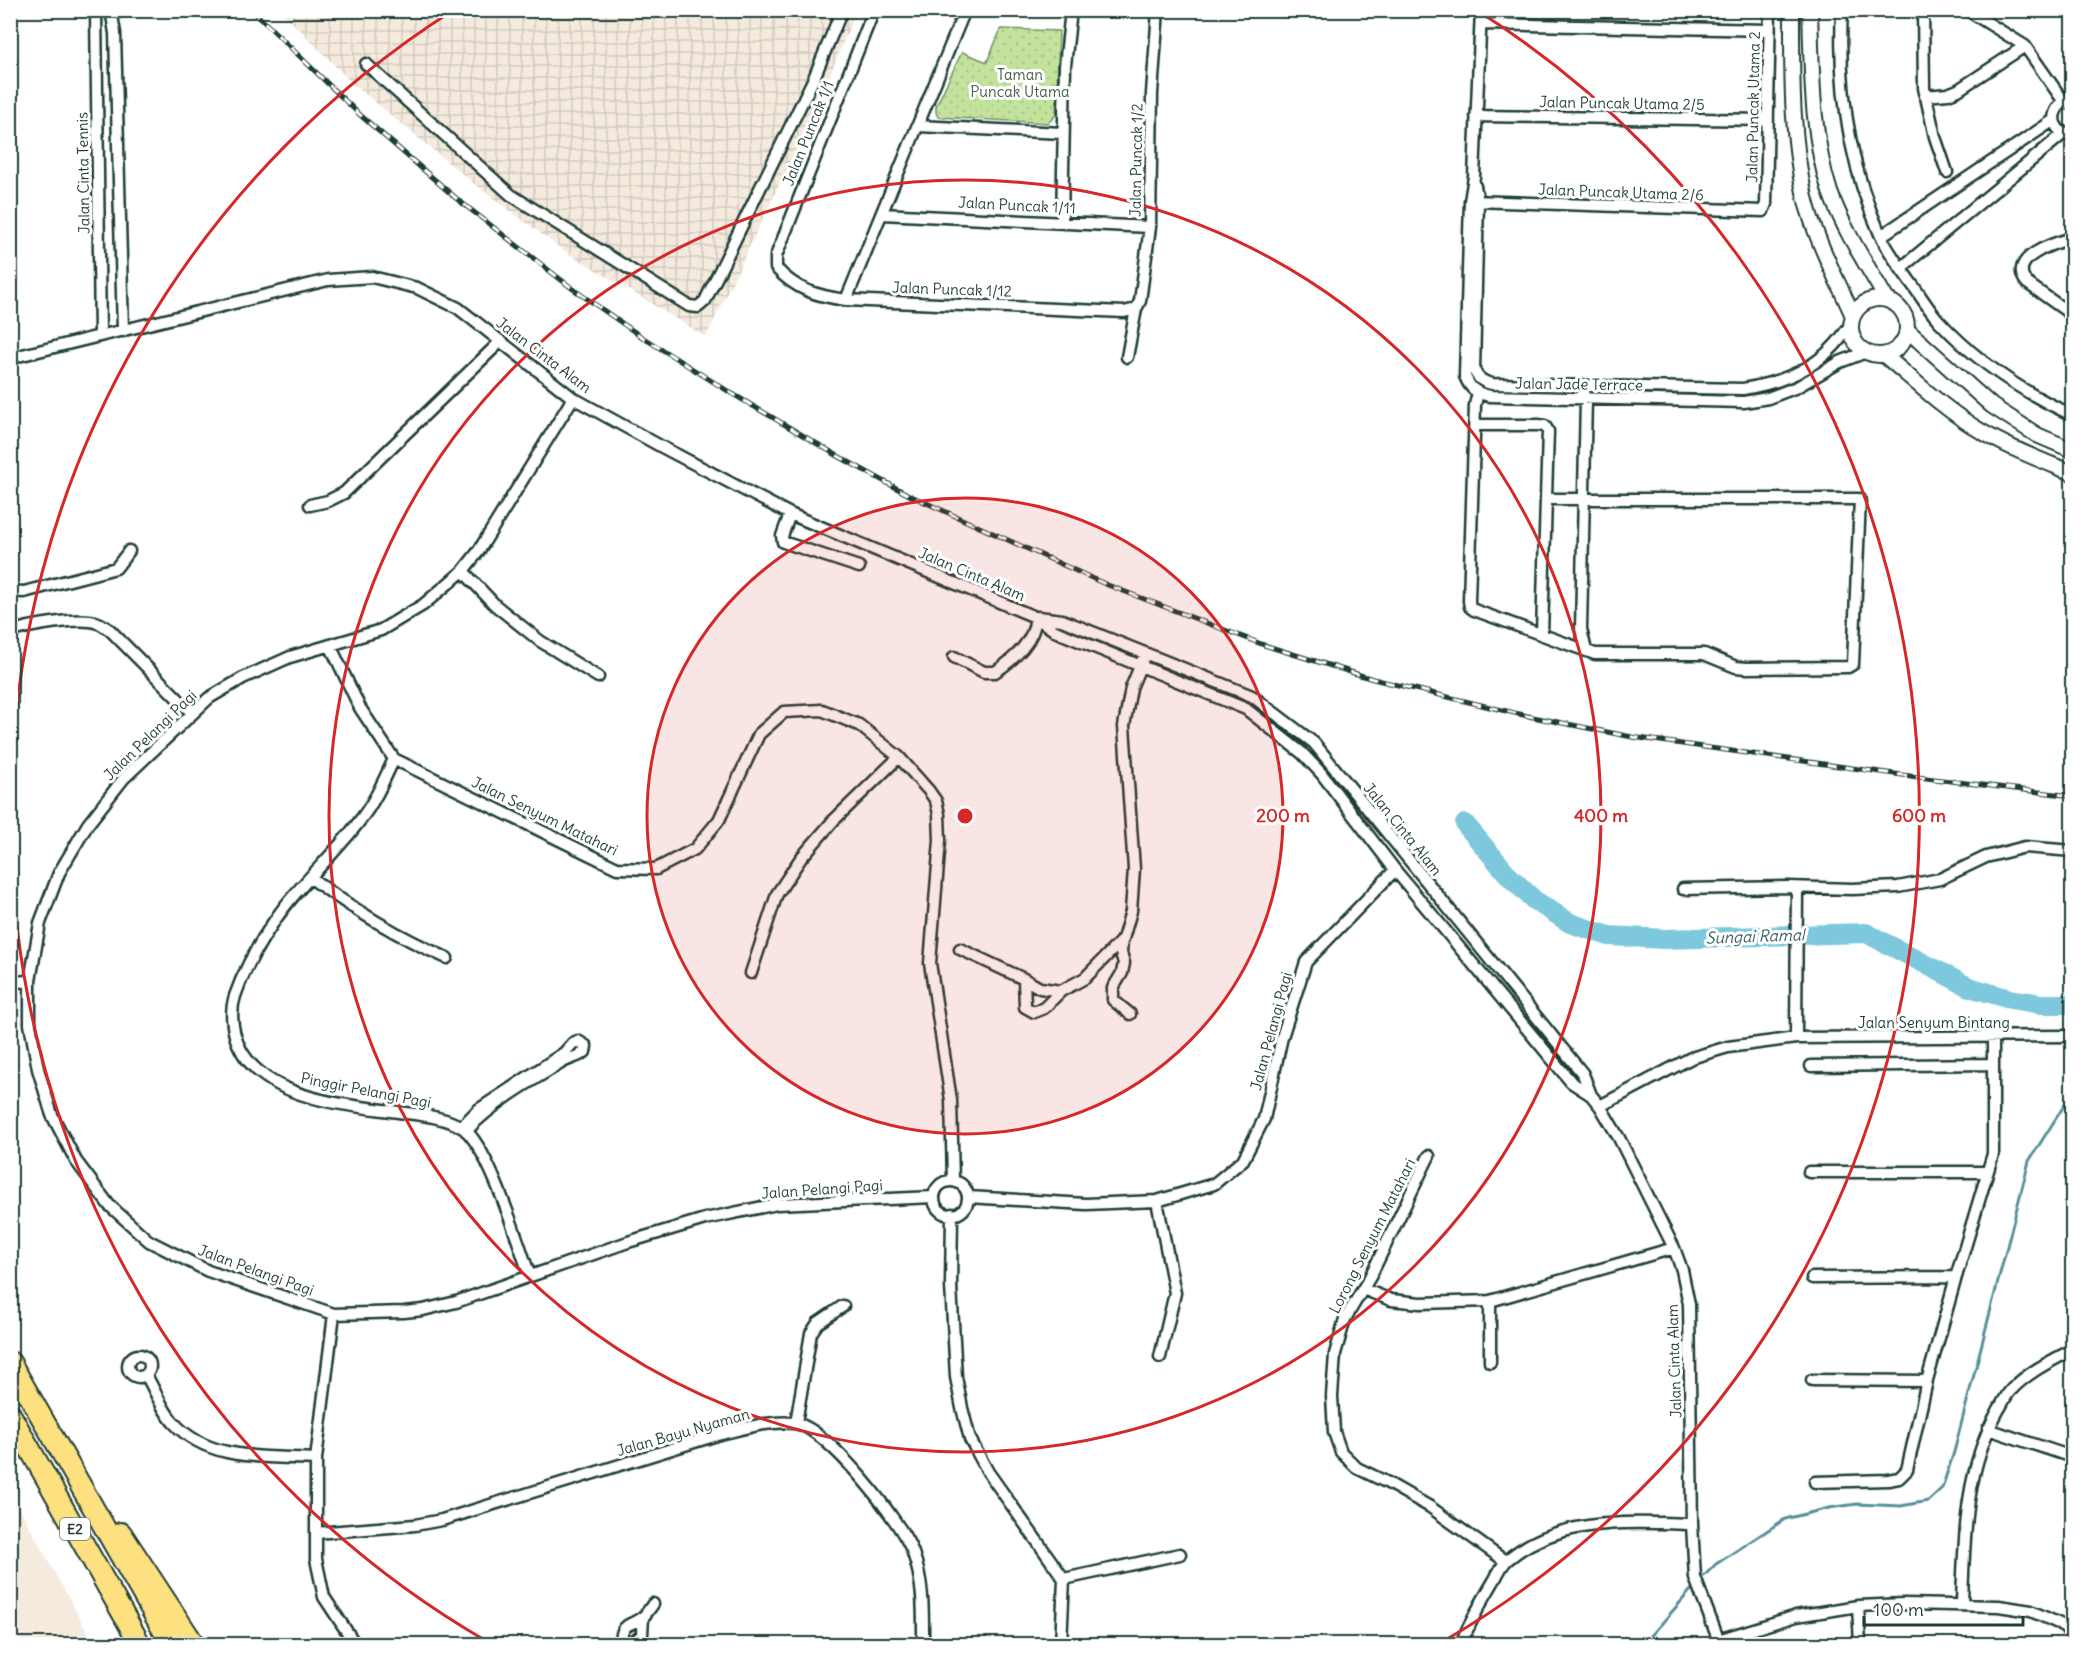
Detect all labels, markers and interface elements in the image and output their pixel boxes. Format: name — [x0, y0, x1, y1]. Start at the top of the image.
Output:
street label: Jalan Puncak Utama 2 — [1742, 31, 1764, 183]
park label: Taman Puncak Utama — [970, 65, 1070, 101]
street label: Jalan Puncak 1/1 — [778, 78, 838, 188]
street label: Jalan Puncak Utama 2/5 — [1539, 92, 1705, 114]
street label: Jalan Puncak 1/2 — [1126, 103, 1146, 217]
street label: Jalan Cinta Tennis — [72, 112, 94, 234]
street label: Jalan Puncak Utama 2/6 — [1538, 180, 1704, 204]
street label: Jalan Puncak 1/11 — [958, 192, 1076, 218]
street label: Jalan Puncak 1/12 — [892, 277, 1012, 301]
street label: Jalan Cinta Alam — [493, 313, 595, 397]
street label: Jalan Jade Terrace — [1515, 373, 1643, 395]
street label: Jalan Cinta Alam — [916, 543, 1028, 605]
street label: Jalan Pelangi Pagi — [100, 686, 200, 784]
street label: Jalan Senyum Matahari — [469, 772, 621, 860]
street label: Jalan Cinta Alam — [1360, 779, 1446, 879]
text: 200 m — [1256, 804, 1310, 827]
text: 400 m — [1574, 804, 1628, 827]
text: 600 m — [1892, 804, 1946, 827]
centre of rings — [955, 806, 975, 826]
water label: Sungai Ramal — [1705, 924, 1807, 948]
street label: Jalan Pelangi Pagi — [1246, 970, 1296, 1092]
street label: Jalan Senyum Bintang — [1858, 1013, 2010, 1032]
street label: Pinggir Pelangi Pagi — [299, 1068, 433, 1112]
street label: Lorong Senyum Matahari — [1325, 1155, 1419, 1317]
street label: Jalan Pelangi Pagi — [761, 1175, 883, 1203]
street label: Jalan Pelangi Pagi — [196, 1240, 316, 1300]
street label: Jalan Cinta Alam — [1663, 1304, 1685, 1418]
street label: Jalan Bayu Nyaman — [614, 1404, 752, 1460]
road number: E2 — [60, 1518, 90, 1540]
scale bar — [1864, 1589, 2023, 1627]
text: 100 m — [1873, 1598, 1924, 1621]

